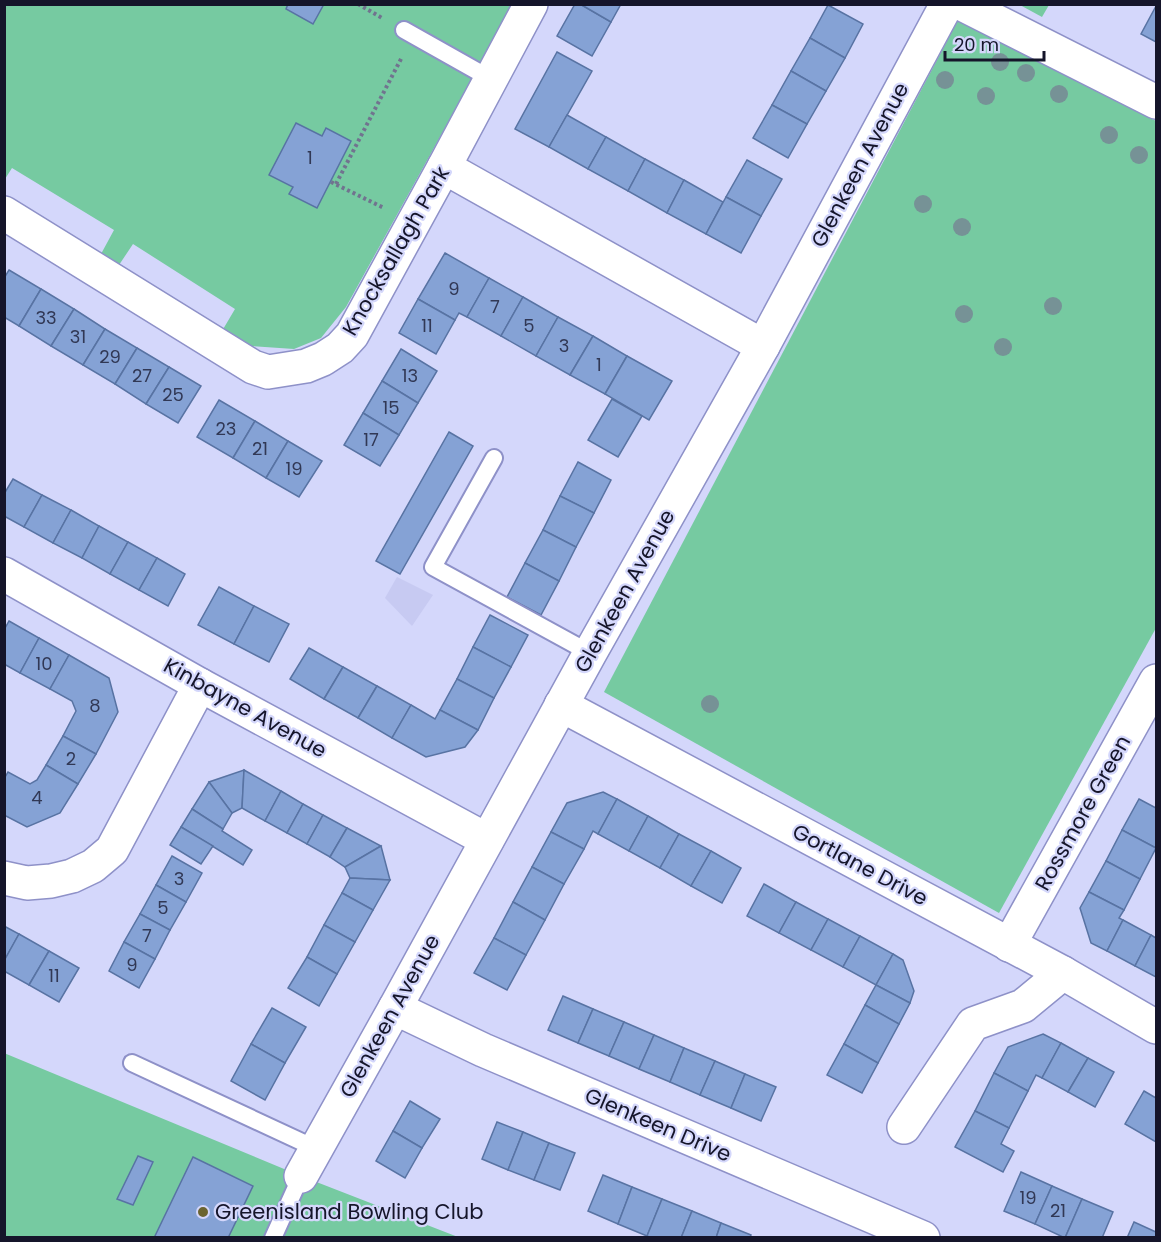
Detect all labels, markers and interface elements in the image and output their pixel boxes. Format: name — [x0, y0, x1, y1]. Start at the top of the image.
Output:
scale bar — [945, 24, 1044, 62]
text: 20 m — [954, 32, 999, 57]
street label: Glenkeen Avenue — [804, 77, 915, 252]
house number: 1 — [307, 145, 313, 170]
street label: Knocksallagh Park — [335, 161, 456, 341]
house number: 9 — [448, 276, 460, 301]
house number: 7 — [490, 294, 500, 319]
house number: 33 — [35, 305, 57, 330]
house number: 11 — [421, 313, 433, 338]
house number: 5 — [523, 313, 535, 338]
house number: 31 — [70, 324, 86, 349]
house number: 3 — [559, 333, 569, 358]
house number: 29 — [99, 344, 121, 369]
house number: 1 — [596, 352, 602, 377]
house number: 27 — [132, 363, 152, 388]
house number: 13 — [402, 363, 418, 388]
house number: 25 — [162, 382, 184, 407]
house number: 15 — [382, 395, 400, 420]
house number: 23 — [216, 416, 236, 441]
house number: 17 — [363, 427, 379, 452]
house number: 21 — [252, 436, 268, 461]
house number: 19 — [285, 456, 303, 481]
street label: Glenkeen Avenue — [568, 504, 682, 678]
house number: 10 — [35, 651, 53, 676]
street label: Kinbayne Avenue — [158, 651, 332, 764]
house number: 8 — [89, 693, 101, 718]
street label: Rossmore Green — [1028, 730, 1137, 896]
house number: 2 — [66, 746, 76, 771]
house number: 4 — [31, 785, 43, 810]
street label: Gortlane Drive — [787, 817, 933, 912]
house number: 3 — [174, 866, 184, 891]
house number: 5 — [157, 895, 169, 920]
house number: 7 — [142, 923, 152, 948]
street label: Glenkeen Avenue — [333, 929, 447, 1103]
house number: 9 — [126, 952, 138, 977]
house number: 11 — [48, 963, 60, 988]
street label: Glenkeen Drive — [580, 1081, 736, 1168]
house number: 19 — [1019, 1185, 1037, 1210]
place label: Greenisland Bowling Club — [215, 1197, 484, 1226]
house number: 21 — [1050, 1198, 1066, 1223]
marker: Greenisland Bowling Club — [196, 1205, 210, 1219]

